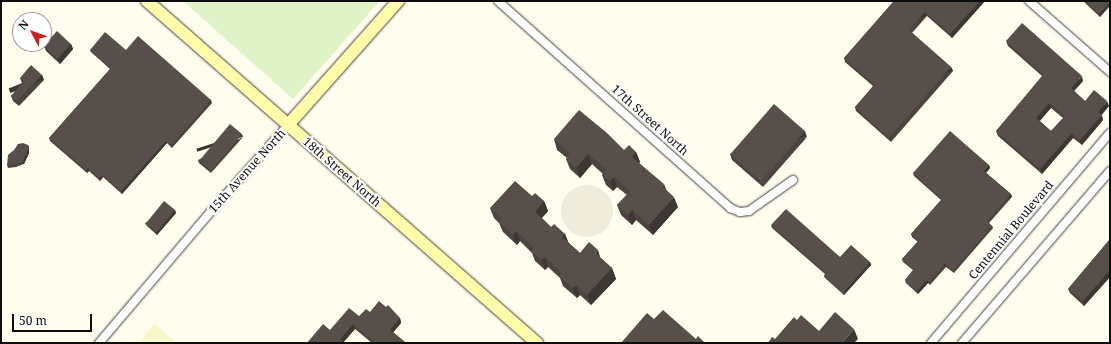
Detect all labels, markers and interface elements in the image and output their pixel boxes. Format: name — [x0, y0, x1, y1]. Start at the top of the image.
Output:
north arrow — [12, 12, 52, 52]
text: N — [15, 16, 32, 33]
street label: 17th Street North — [609, 82, 691, 158]
street label: 15th Avenue North — [206, 126, 288, 216]
street label: 18th Street North — [300, 134, 384, 210]
street label: Centennial Boulevard — [966, 178, 1056, 282]
scale bar — [14, 306, 94, 332]
text: 50 m — [19, 312, 47, 329]

